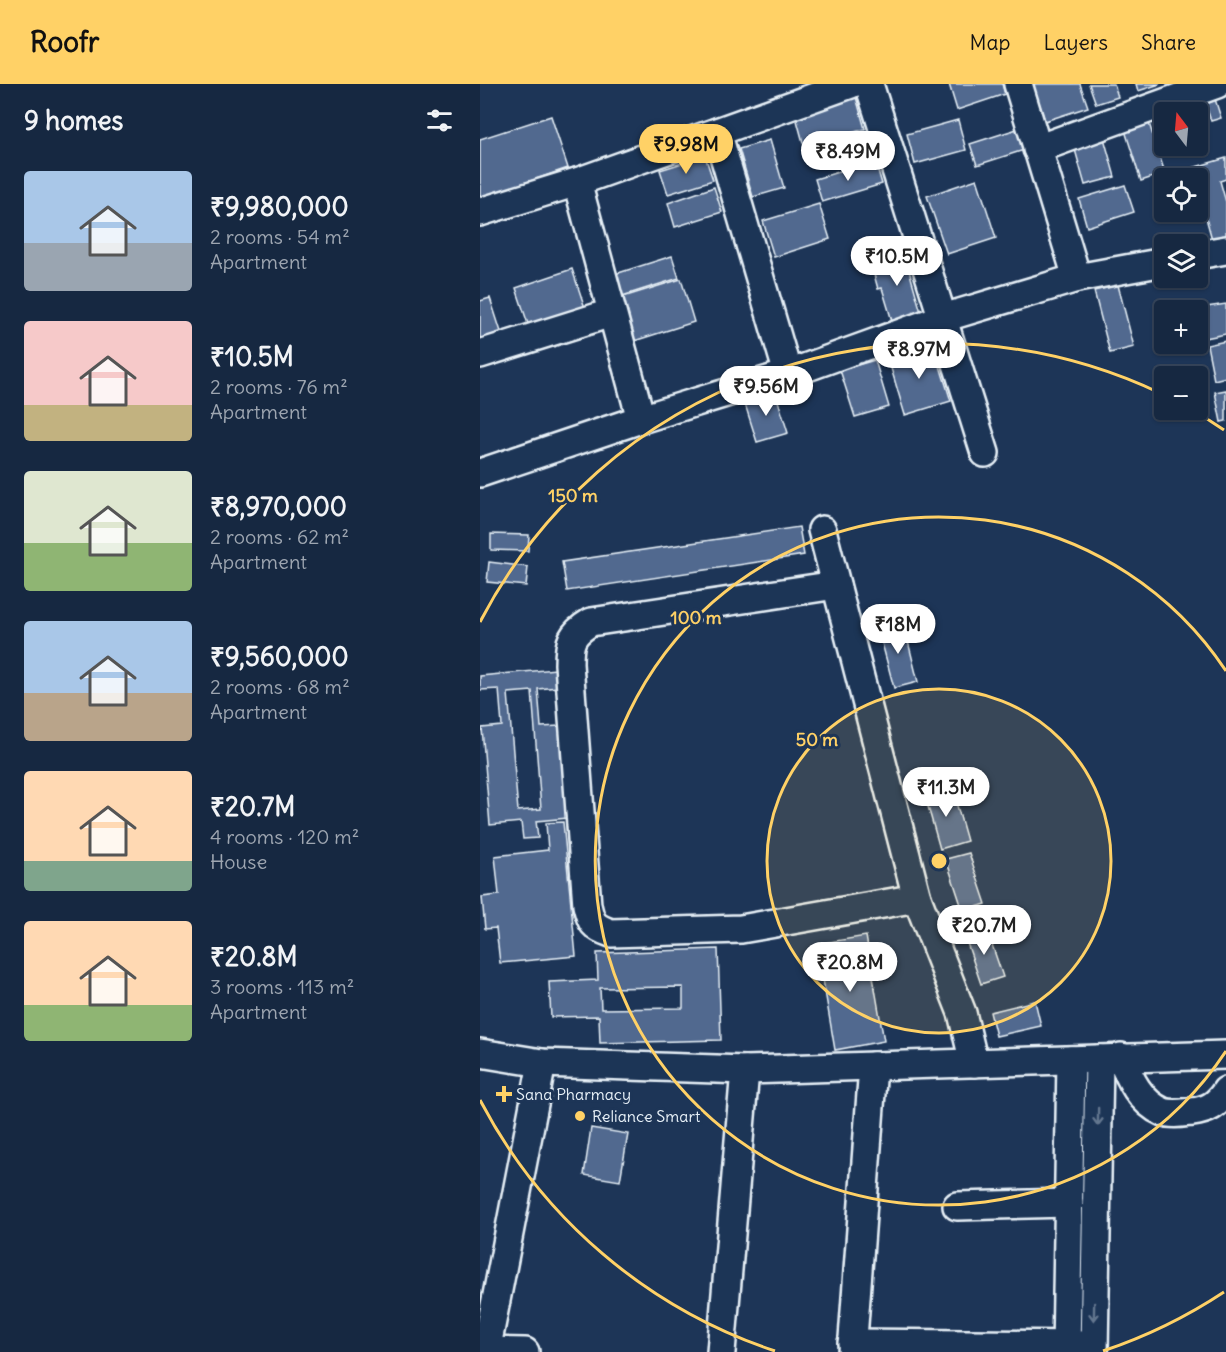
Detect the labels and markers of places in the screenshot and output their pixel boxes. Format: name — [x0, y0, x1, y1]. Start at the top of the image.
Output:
pin: ₹9.98M — [637, 124, 735, 175]
pin: ₹8.49M — [799, 131, 897, 182]
pin: ₹10.5M — [848, 236, 946, 287]
pin: ₹8.97M — [870, 329, 968, 380]
pin: ₹9.56M — [717, 366, 815, 417]
pin: ₹18M — [862, 604, 934, 655]
pin: ₹11.3M — [897, 767, 995, 818]
centre of rings — [929, 851, 949, 871]
pin: ₹20.7M — [935, 905, 1033, 956]
pin: ₹20.8M — [801, 942, 899, 993]
place label: Sana Pharmacy — [516, 1084, 631, 1104]
marker: Sana Pharmacy — [497, 1087, 511, 1101]
place label: Reliance Smart — [592, 1106, 701, 1126]
marker: Reliance Smart — [573, 1109, 587, 1123]

